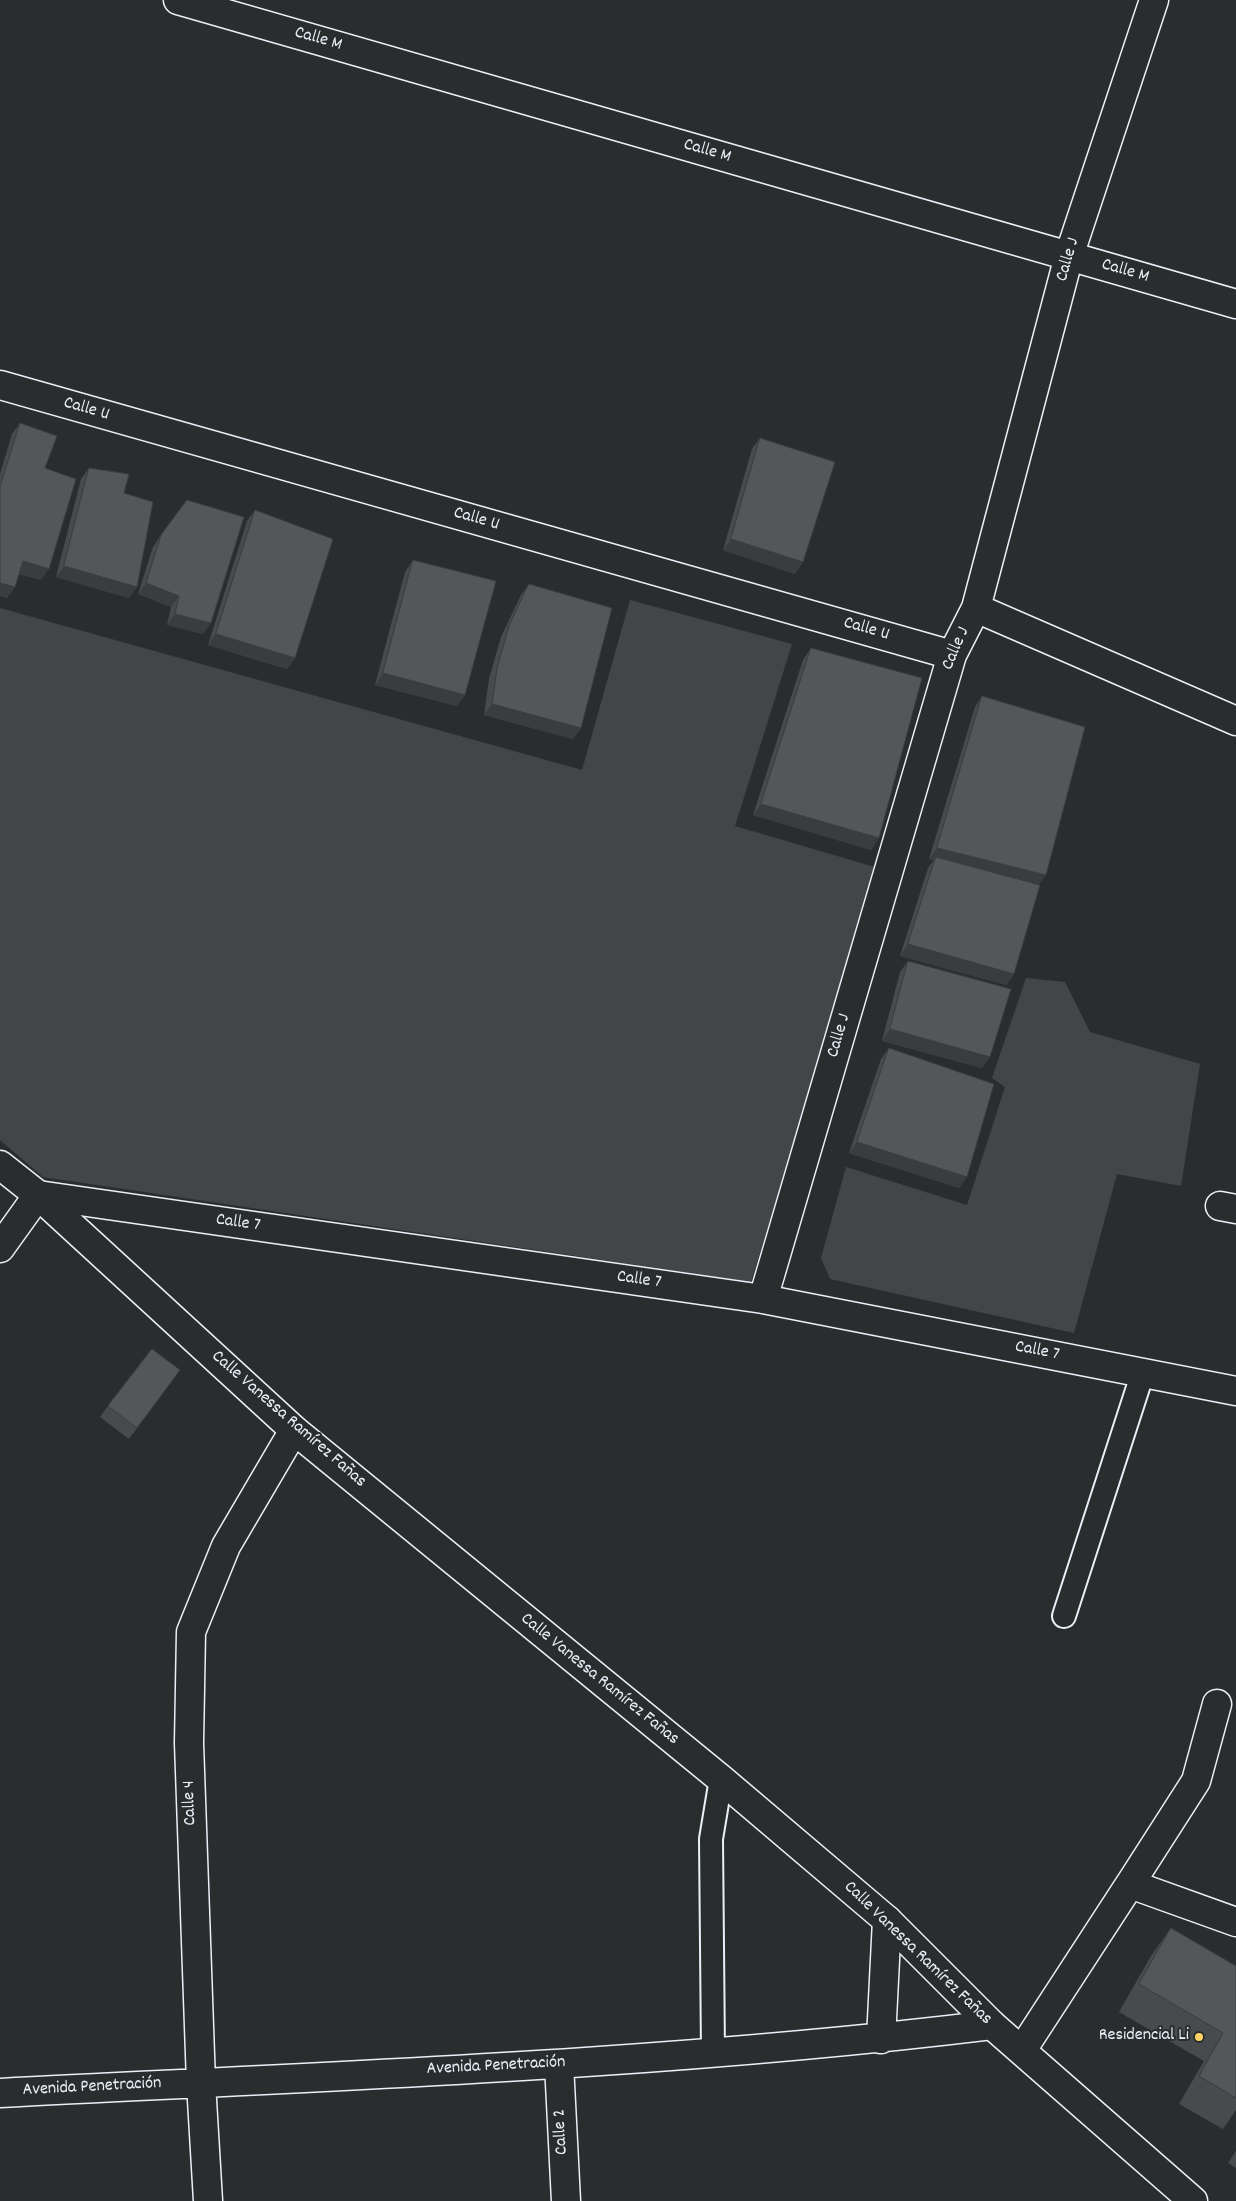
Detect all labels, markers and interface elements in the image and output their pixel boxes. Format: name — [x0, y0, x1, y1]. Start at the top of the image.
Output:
street label: Calle M — [292, 23, 344, 57]
street label: Calle M — [681, 135, 733, 169]
street label: Calle J — [1052, 236, 1086, 284]
street label: Calle M — [1099, 255, 1151, 289]
street label: Calle U — [61, 393, 111, 427]
street label: Calle U — [451, 503, 501, 537]
street label: Calle U — [841, 613, 891, 647]
street label: Calle J — [938, 624, 976, 674]
street label: Calle J — [823, 1012, 857, 1060]
street label: Calle 7 — [214, 1210, 262, 1238]
street label: Calle 7 — [615, 1267, 663, 1295]
street label: Calle 7 — [1013, 1337, 1061, 1367]
street label: Calle Vanessa Ramírez Fañas — [206, 1347, 370, 1493]
street label: Calle Vanessa Ramírez Fañas — [515, 1609, 683, 1751]
street label: Calle 4 — [179, 1780, 203, 1826]
street label: Calle Vanessa Ramírez Fañas — [838, 1877, 996, 2031]
place label: Residencial Li — [1099, 2026, 1189, 2048]
marker: Residencial Li — [1193, 2031, 1205, 2043]
street label: Avenida Penetración — [426, 2053, 566, 2081]
street label: Avenida Penetración — [22, 2074, 162, 2102]
street label: Calle 2 — [550, 2109, 574, 2155]

